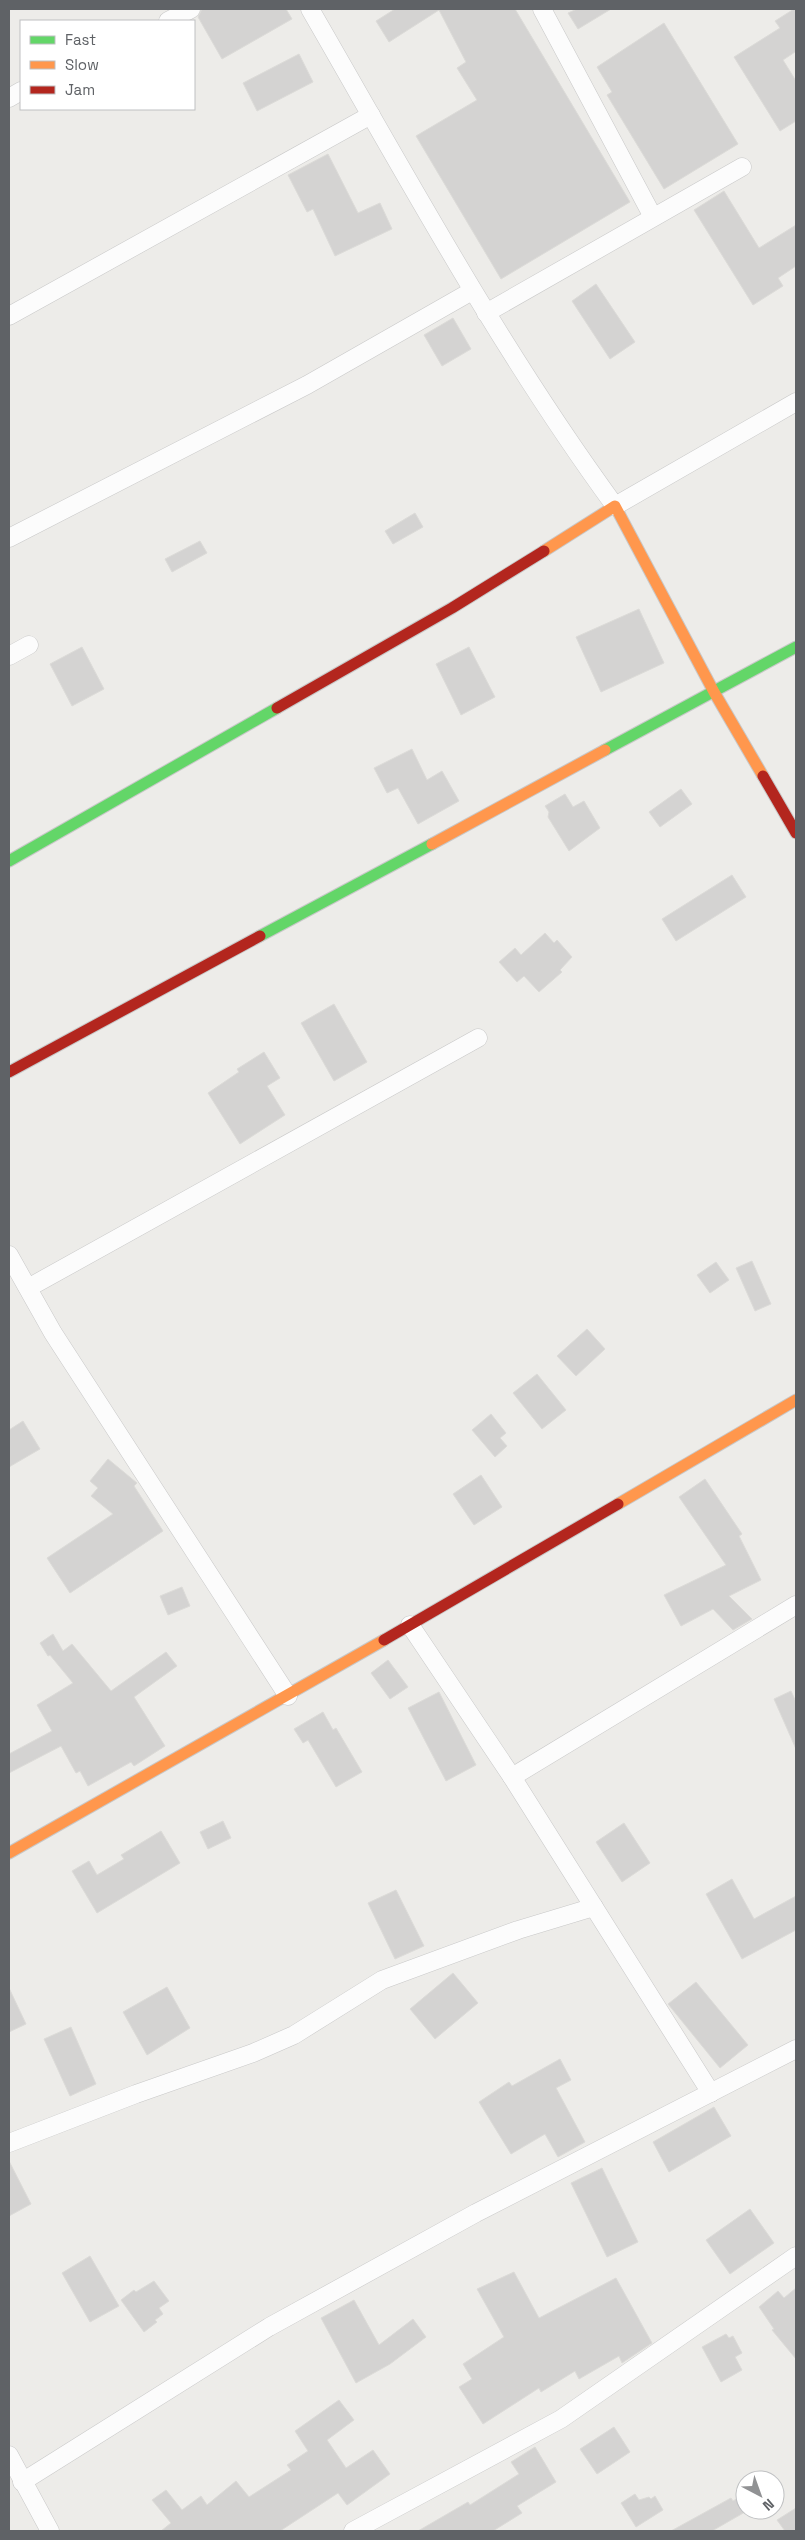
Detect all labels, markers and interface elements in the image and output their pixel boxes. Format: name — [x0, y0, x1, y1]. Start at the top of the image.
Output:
legend — [20, 20, 195, 110]
text: Fast — [65, 30, 96, 49]
text: Slow — [65, 55, 99, 74]
text: Jam — [65, 80, 95, 99]
north arrow — [735, 2470, 785, 2520]
text: N — [759, 2495, 778, 2515]

